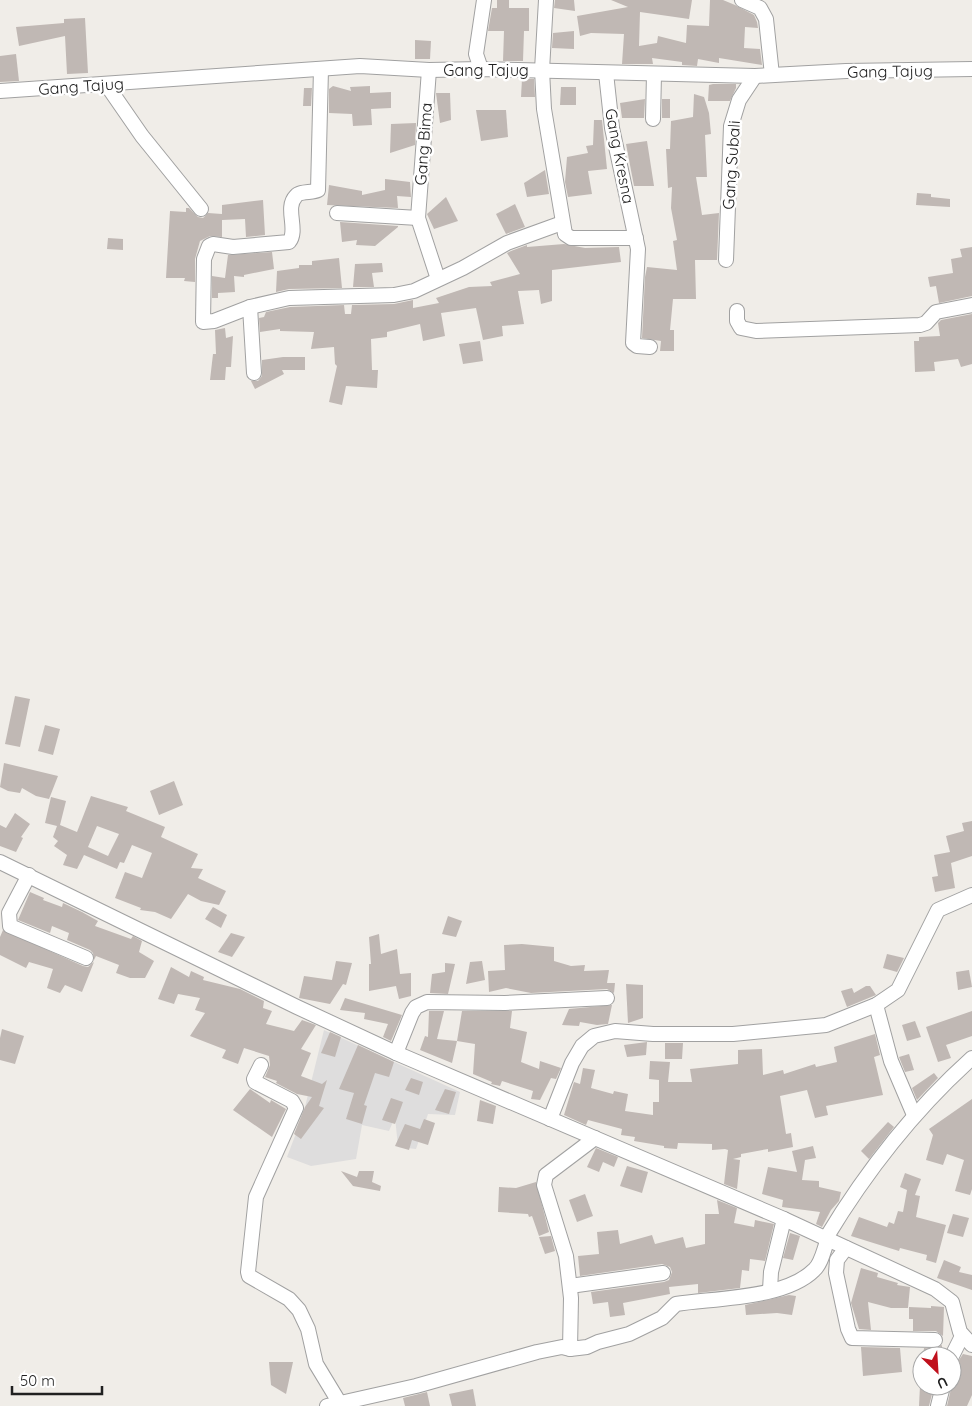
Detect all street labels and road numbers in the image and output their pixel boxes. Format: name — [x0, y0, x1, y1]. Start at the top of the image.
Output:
street label: Gang Tajug — [443, 60, 529, 80]
street label: Gang Tajug — [847, 60, 933, 82]
street label: Gang Tajug — [38, 73, 124, 99]
street label: Gang Bima — [410, 102, 436, 186]
street label: Gang Kresna — [601, 107, 639, 205]
street label: Gang Subali — [718, 120, 744, 210]

